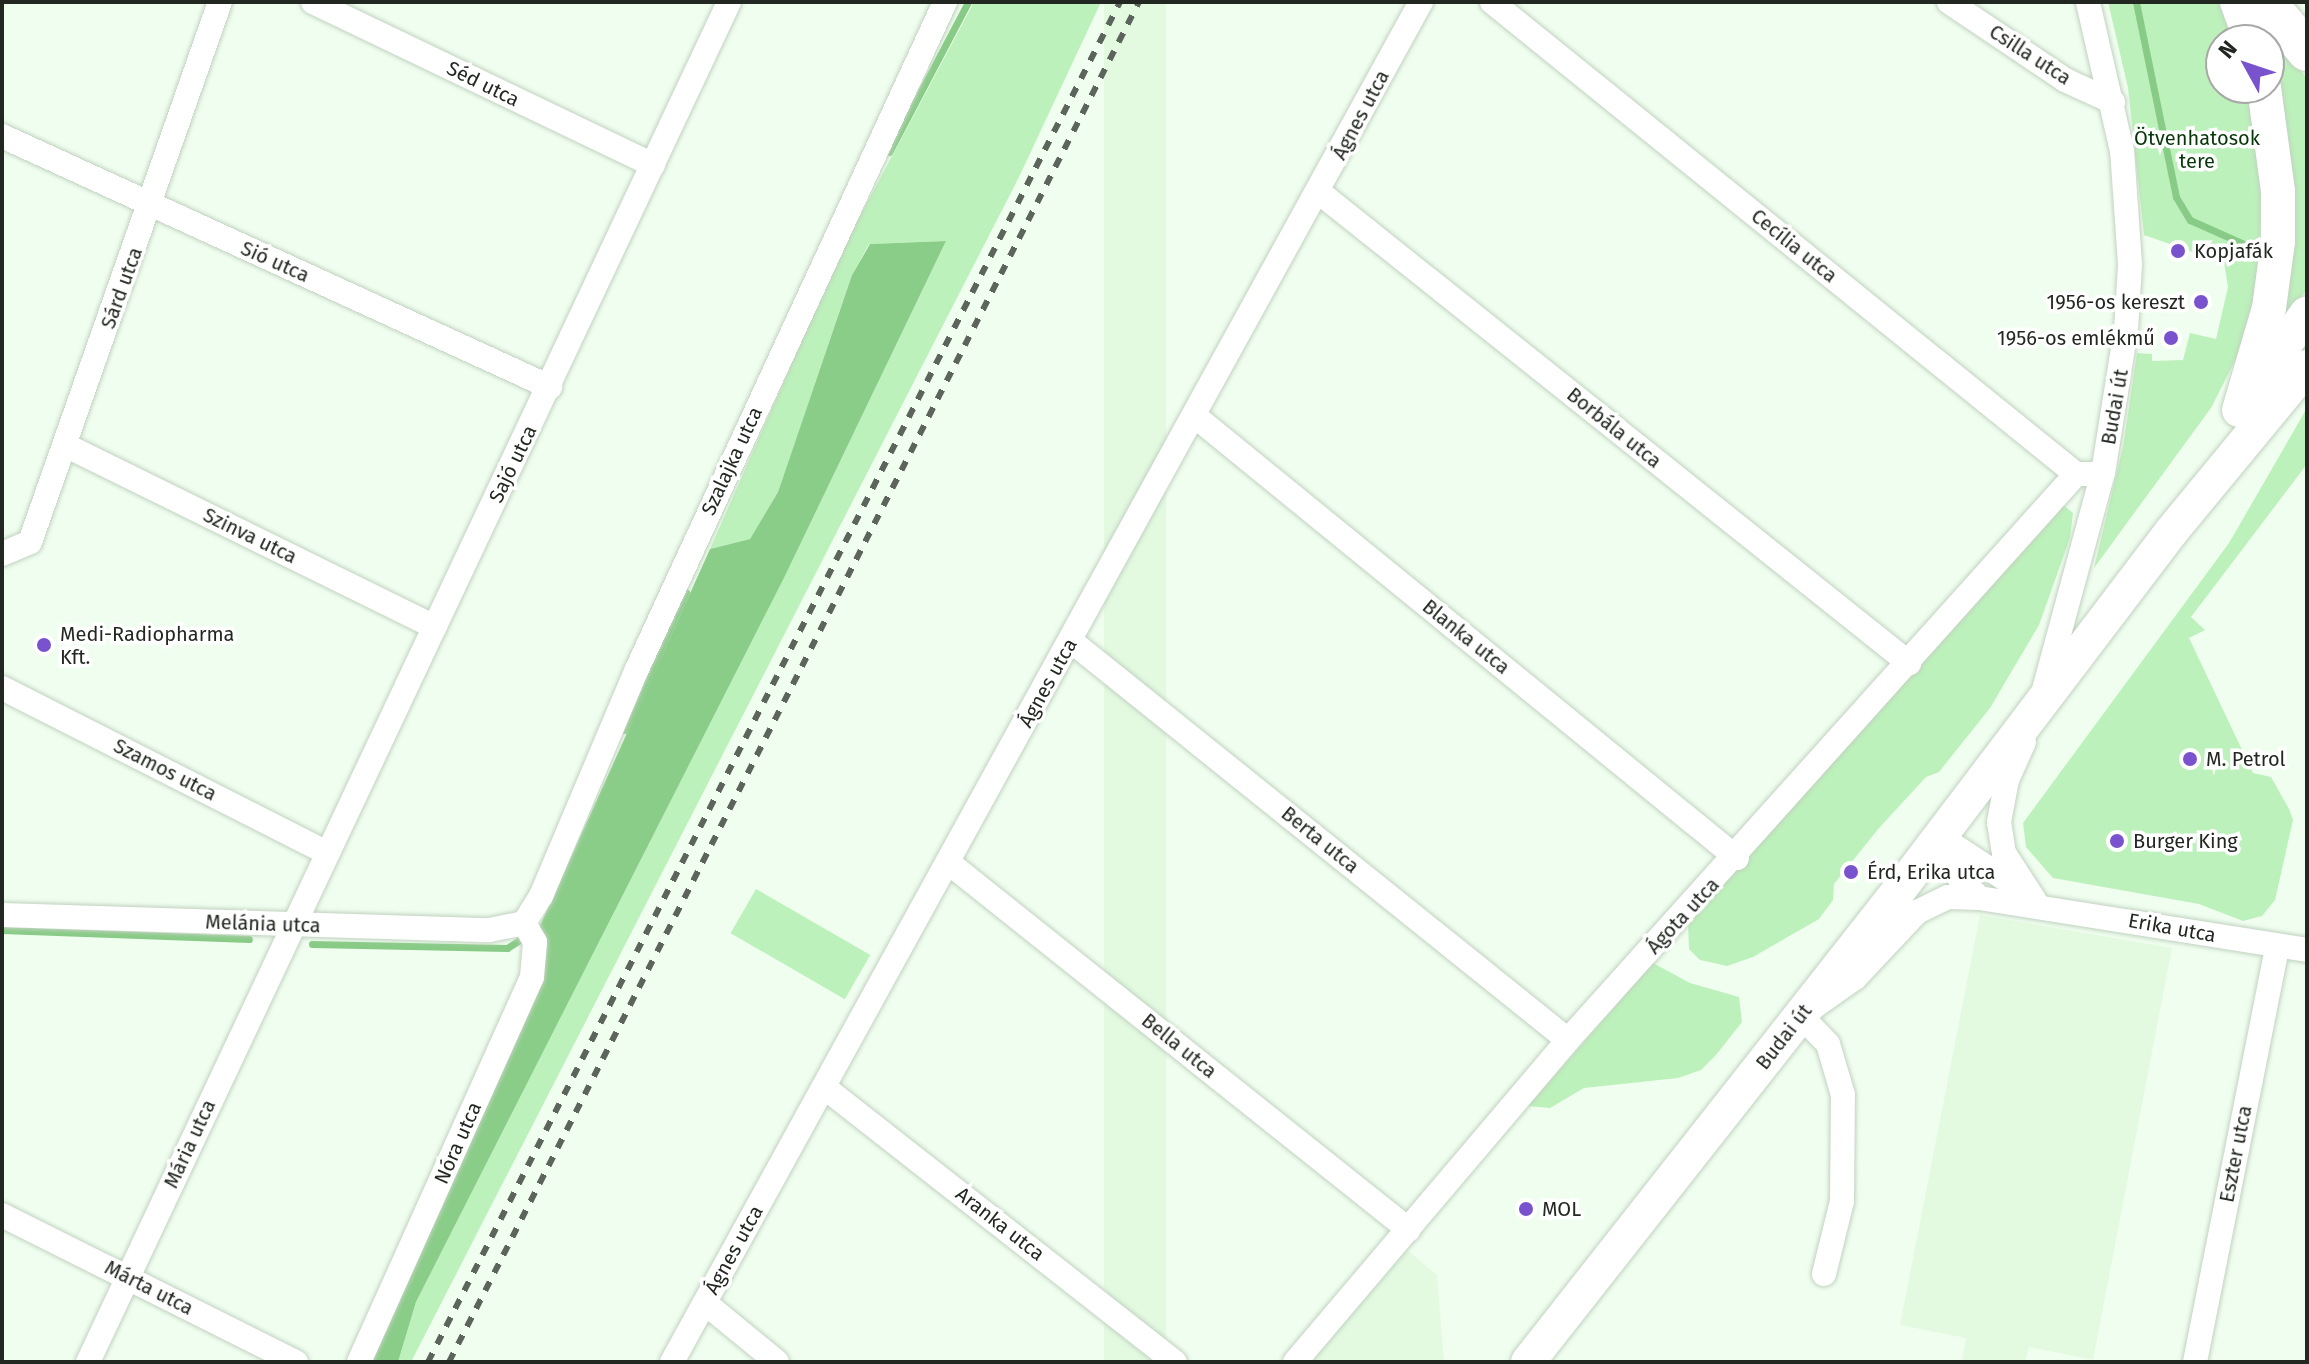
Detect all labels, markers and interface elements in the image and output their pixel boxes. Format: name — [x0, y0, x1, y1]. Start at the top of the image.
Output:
street label: Csilla utca — [1985, 20, 2075, 90]
north arrow — [2205, 24, 2285, 104]
text: N — [2213, 35, 2243, 64]
street label: Séd utca — [443, 56, 523, 112]
street label: Ágnes utca — [1327, 66, 1395, 164]
park label: Ötvenhatosok tere — [2134, 127, 2260, 174]
street label: Cecília utca — [1746, 204, 1842, 288]
street label: Sió utca — [237, 236, 313, 288]
place label: Kopjafák — [2194, 239, 2273, 263]
marker: Kopjafák — [2169, 242, 2187, 260]
street label: Sárd utca — [96, 244, 148, 332]
place label: 1956-os kereszt — [2047, 290, 2185, 314]
marker: 1956-os kereszt — [2192, 293, 2210, 311]
place label: 1956-os emlékmű — [1997, 326, 2155, 350]
marker: 1956-os emlékmű — [2162, 329, 2180, 347]
street label: Budai út — [2097, 367, 2133, 447]
street label: Borbála utca — [1562, 383, 1666, 473]
street label: Szalajka utca — [696, 403, 768, 519]
street label: Sajó utca — [484, 421, 542, 507]
street label: Szinva utca — [199, 503, 301, 569]
street label: Blanka utca — [1417, 594, 1515, 680]
place label: Medi-Radiopharma Kft. — [60, 622, 234, 669]
street label: Ágnes utca — [1014, 634, 1082, 732]
marker: Medi-Radiopharma Kft. — [35, 636, 53, 654]
street label: Szamos utca — [110, 734, 220, 806]
place label: M. Petrol — [2206, 747, 2285, 771]
marker: M. Petrol — [2181, 750, 2199, 768]
street label: Berta utca — [1276, 801, 1364, 879]
place label: Burger King — [2133, 829, 2238, 853]
marker: Burger King — [2108, 832, 2126, 850]
place label: Érd, Erika utca — [1867, 860, 1995, 884]
marker: Érd, Erika utca — [1842, 863, 1860, 881]
street label: Ágota utca — [1642, 873, 1724, 959]
street label: Erika utca — [2126, 908, 2218, 948]
street label: Melánia utca — [205, 910, 321, 938]
street label: Budai út — [1751, 999, 1817, 1075]
street label: Bella utca — [1137, 1008, 1221, 1084]
street label: Mária utca — [159, 1096, 221, 1192]
street label: Nóra utca — [429, 1098, 487, 1188]
street label: Eszter utca — [2215, 1103, 2257, 1205]
street label: Aranka utca — [951, 1182, 1049, 1266]
place label: MOL — [1542, 1197, 1581, 1221]
marker: MOL — [1517, 1200, 1535, 1218]
street label: Ágnes utca — [700, 1201, 768, 1299]
street label: Márta utca — [101, 1255, 197, 1321]

